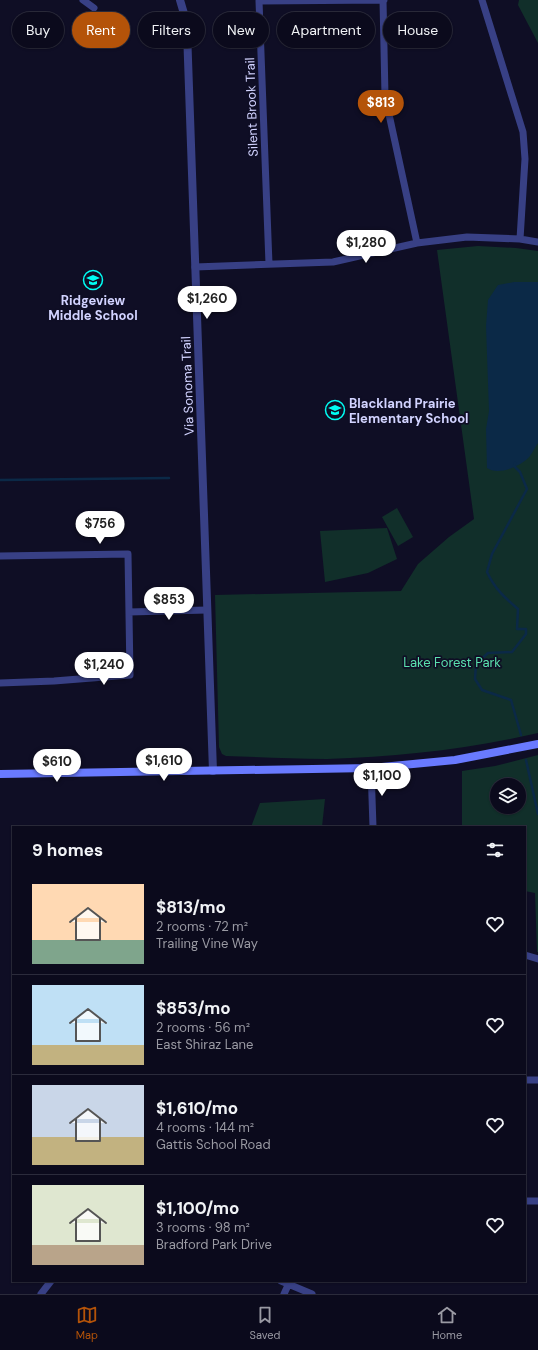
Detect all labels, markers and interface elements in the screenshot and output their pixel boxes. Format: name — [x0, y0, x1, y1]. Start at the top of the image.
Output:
chip: Buy — [12, 12, 64, 48]
chip: Rent — [72, 12, 130, 48]
chip: Filters — [138, 12, 205, 48]
chip: New — [213, 12, 269, 48]
chip: Apartment — [277, 12, 375, 48]
chip: House — [383, 12, 452, 48]
street label: Silent Brook Trail — [241, 57, 262, 157]
pin: $813 — [357, 90, 405, 124]
text: $813 — [367, 94, 395, 111]
pin: $1,280 — [333, 230, 399, 264]
text: $1,280 — [346, 234, 386, 251]
school or university icon: Ridgeview Middle School — [82, 269, 104, 291]
pin: $1,260 — [174, 286, 240, 320]
text: $1,260 — [187, 290, 227, 307]
place label: Ridgeview Middle School — [48, 292, 138, 324]
street label: Via Sonoma Trail — [177, 336, 198, 436]
place label: Blackland Prairie Elementary School — [349, 395, 469, 427]
school or university icon: Blackland Prairie Elementary School — [324, 399, 346, 421]
pin: $756 — [76, 511, 124, 545]
text: $756 — [85, 515, 115, 532]
pin: $853 — [145, 587, 193, 621]
text: $853 — [153, 591, 185, 608]
pin: $1,240 — [71, 652, 137, 686]
park label: Lake Forest Park — [403, 654, 501, 671]
text: $1,240 — [84, 656, 124, 673]
pin: $1,610 — [131, 748, 197, 782]
pin: $610 — [33, 749, 81, 783]
text: $1,610 — [145, 752, 183, 769]
text: $610 — [42, 753, 72, 770]
pin: $1,100 — [349, 763, 415, 797]
text: $1,100 — [363, 767, 401, 784]
map controls — [490, 778, 526, 814]
button: layers — [490, 778, 526, 814]
text: 9 homes — [32, 839, 103, 861]
icon: filters — [484, 839, 506, 861]
text: $813/mo — [156, 896, 226, 918]
icon: home — [64, 900, 112, 948]
icon: heart — [484, 913, 506, 935]
text: 2 rooms · 72 m² — [156, 918, 248, 935]
text: Trailing Vine Way — [156, 935, 258, 952]
text: $853/mo — [156, 997, 231, 1019]
icon: home — [64, 1001, 112, 1049]
icon: heart — [484, 1014, 506, 1036]
text: 2 rooms · 56 m² — [156, 1019, 250, 1036]
text: East Shiraz Lane — [156, 1036, 253, 1053]
text: $1,610/mo — [156, 1097, 238, 1119]
icon: home — [64, 1101, 112, 1149]
icon: heart — [484, 1114, 506, 1136]
text: 4 rooms · 144 m² — [156, 1119, 254, 1136]
text: Gattis School Road — [156, 1136, 271, 1153]
text: $1,100/mo — [156, 1197, 239, 1219]
icon: home — [64, 1201, 112, 1249]
icon: heart — [484, 1214, 506, 1236]
text: 3 rooms · 98 m² — [156, 1219, 250, 1236]
text: Bradford Park Drive — [156, 1236, 272, 1253]
tab: Map — [76, 1304, 98, 1342]
tab: Saved — [250, 1304, 280, 1342]
tab: Home — [432, 1304, 462, 1342]

